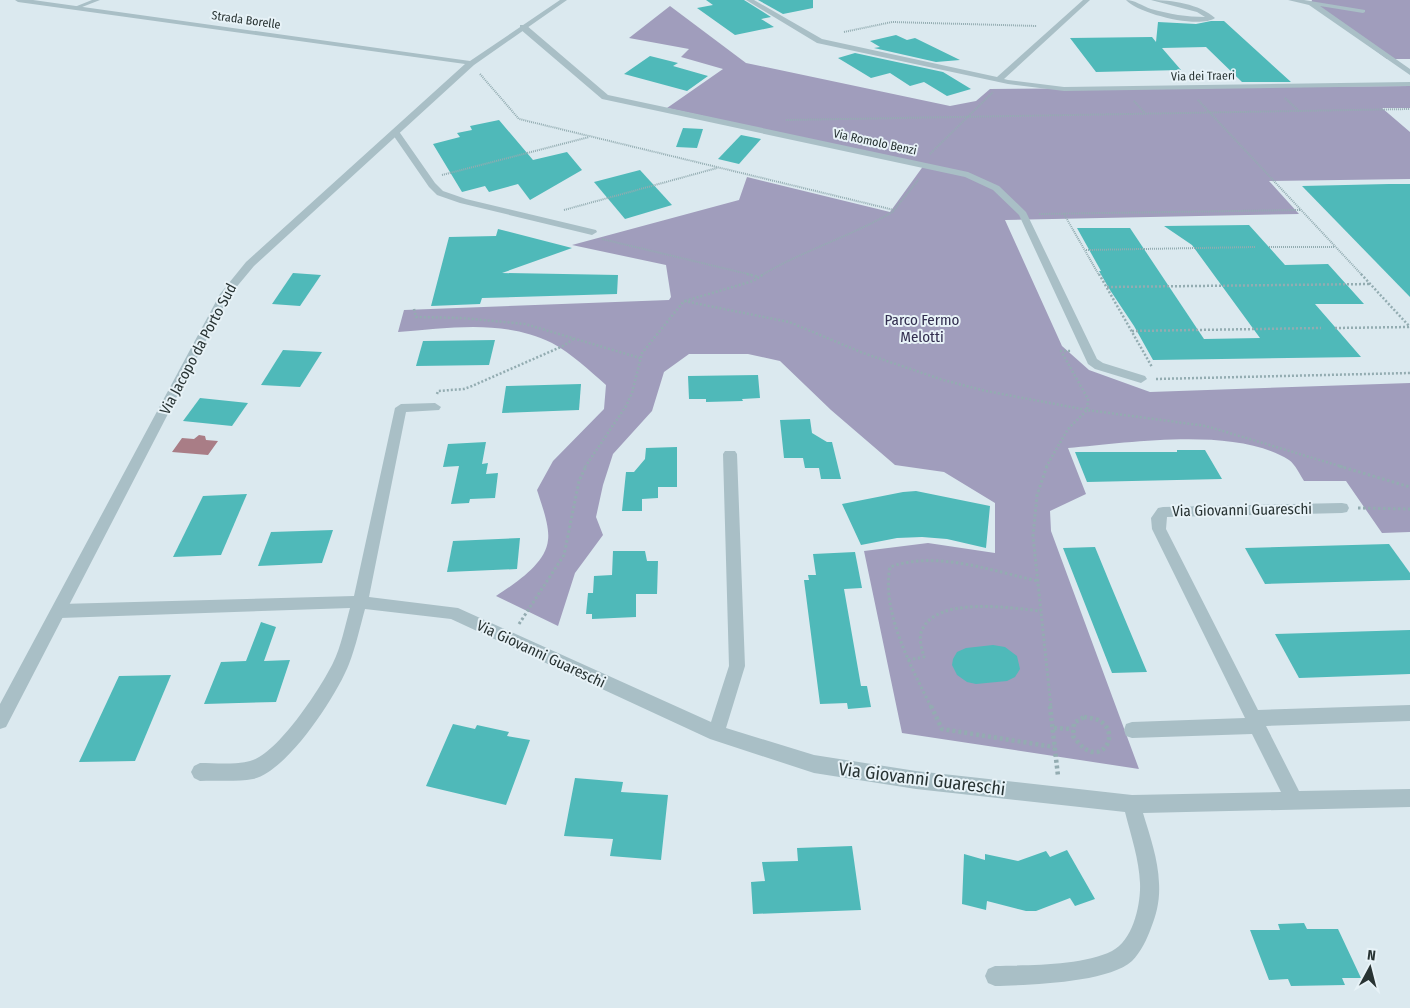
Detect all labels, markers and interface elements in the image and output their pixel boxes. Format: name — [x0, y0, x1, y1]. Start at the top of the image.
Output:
street label: Strada Borelle — [211, 8, 281, 32]
street label: Via dei Traeri — [1171, 68, 1235, 84]
street label: Via Romolo Benzi — [832, 126, 918, 158]
street label: Via Jacopo da Porto Sud — [156, 280, 240, 418]
park label: Parco Fermo Melotti — [885, 311, 960, 346]
street label: Via Giovanni Guareschi — [1172, 500, 1312, 520]
street label: Via Giovanni Guareschi — [474, 616, 608, 692]
street label: Via Giovanni Guareschi — [837, 758, 1007, 800]
north arrow — [1345, 943, 1395, 993]
text: N — [1366, 947, 1377, 965]

